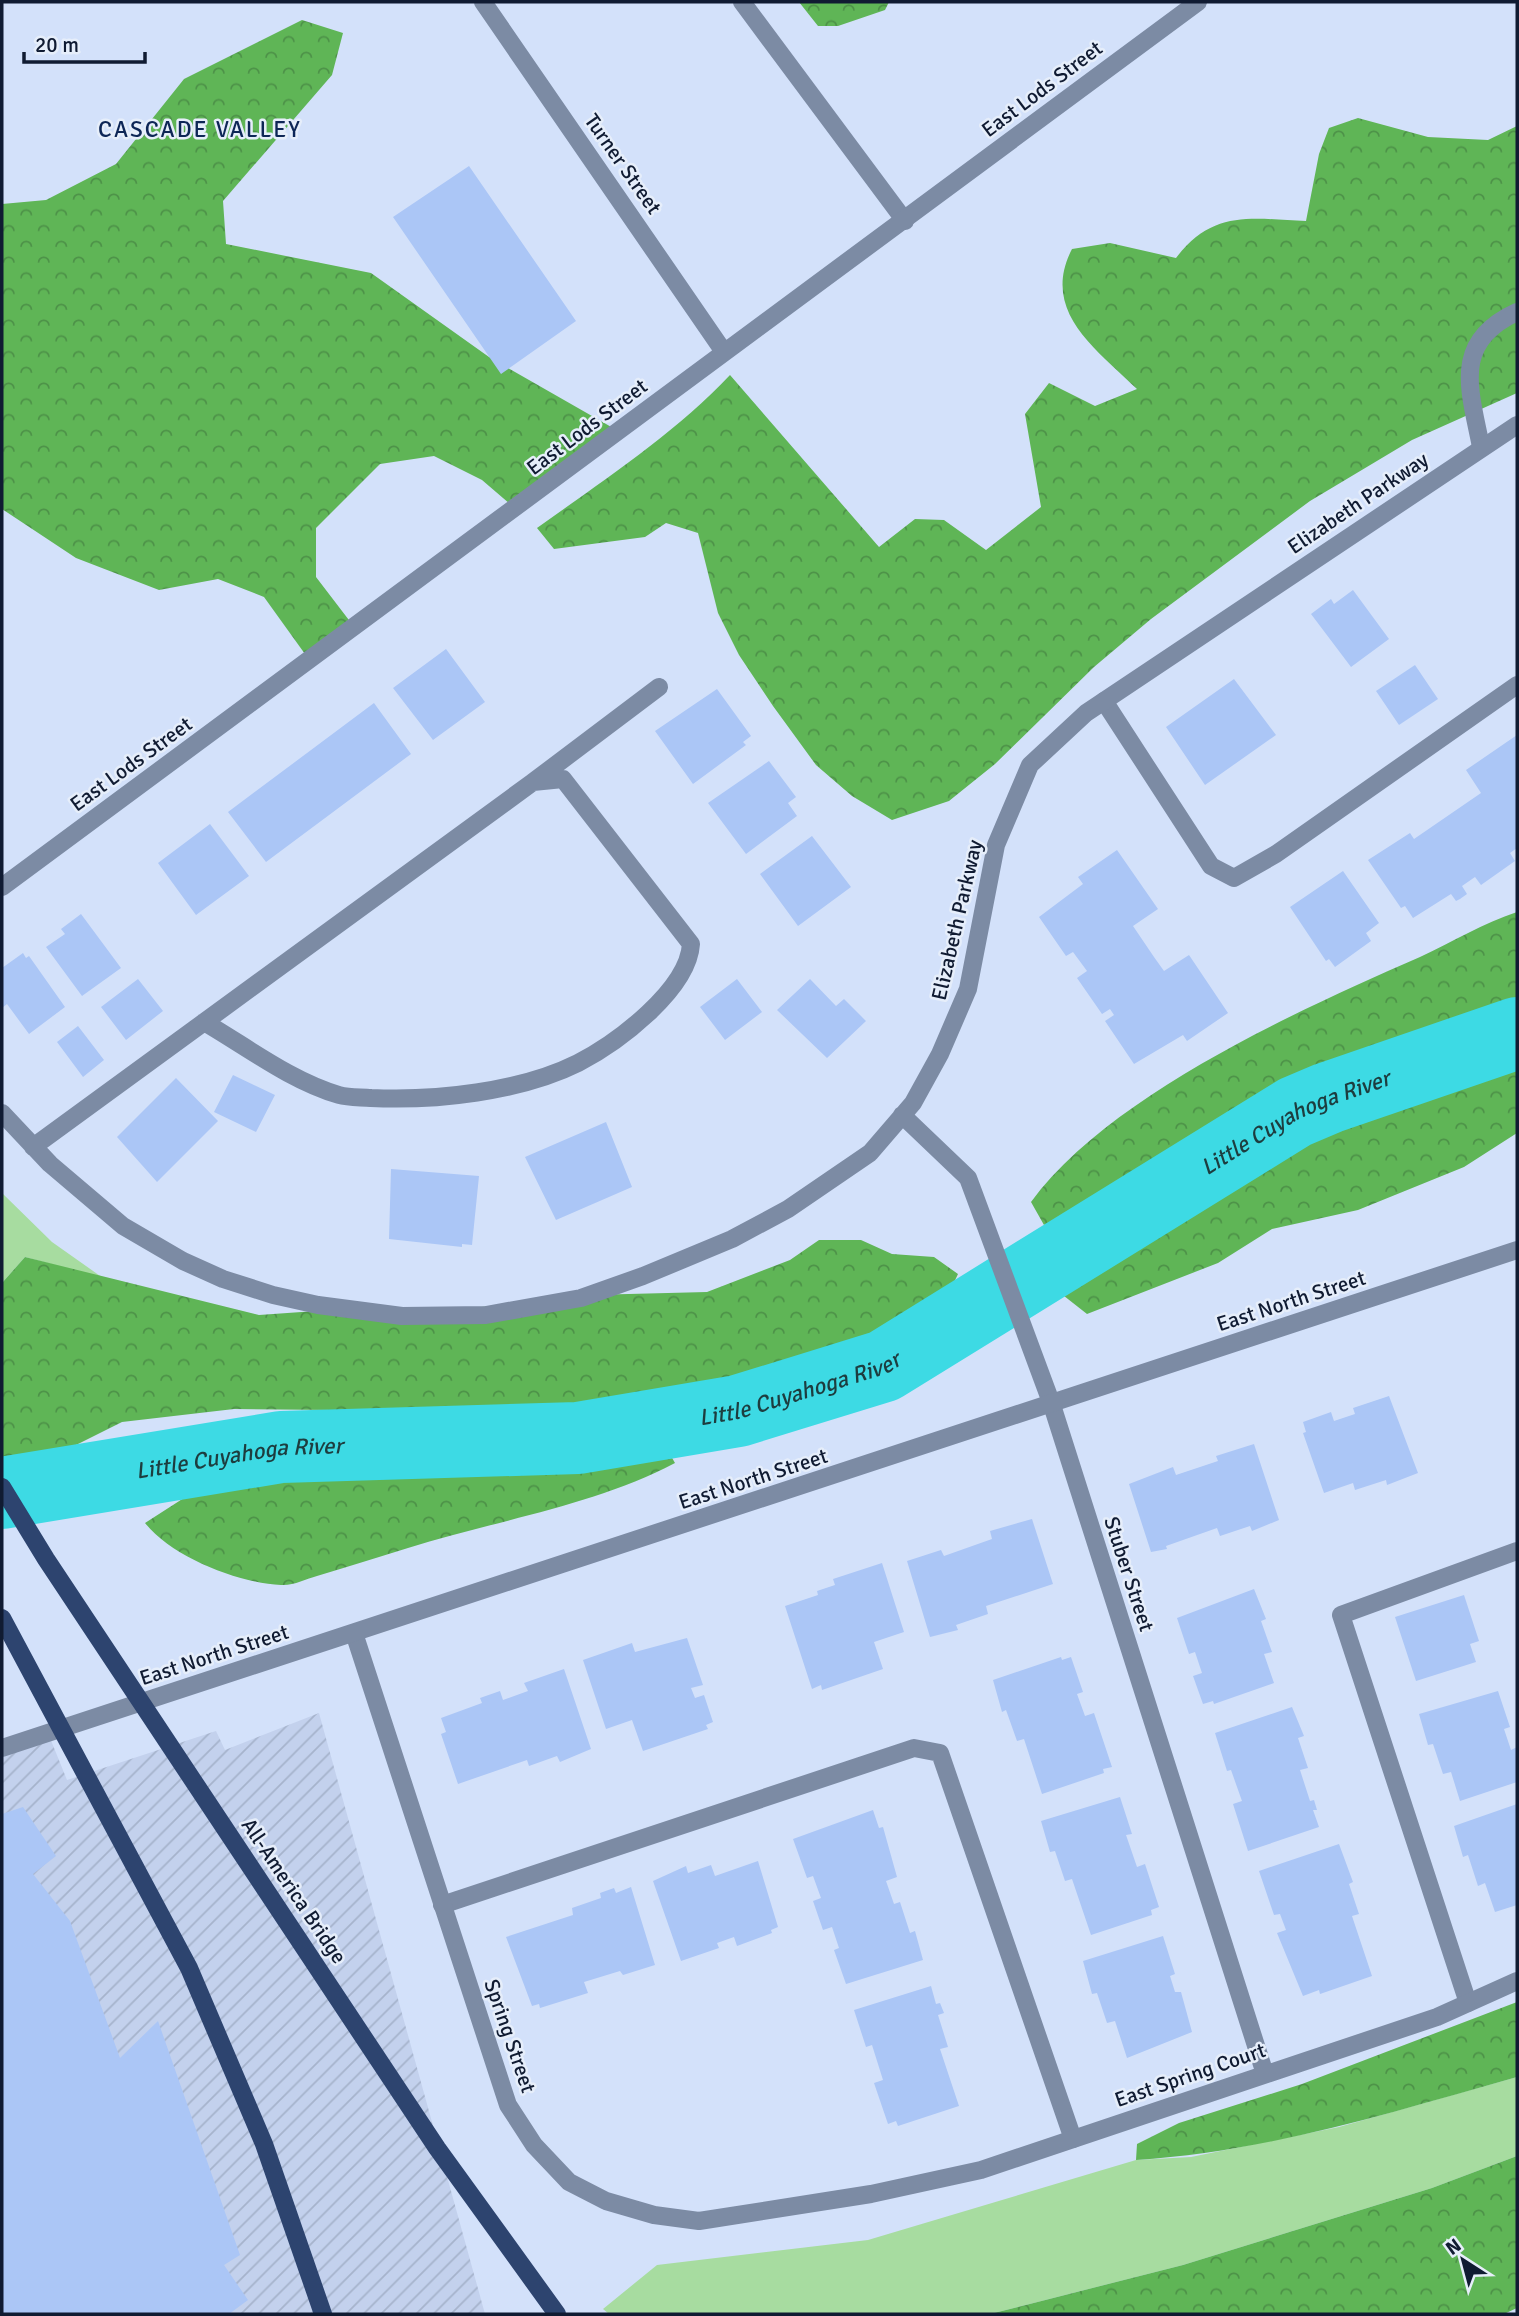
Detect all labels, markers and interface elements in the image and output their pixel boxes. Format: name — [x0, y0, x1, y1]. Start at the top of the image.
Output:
scale bar — [24, 21, 145, 65]
text: 20 m — [35, 32, 79, 58]
street label: East Lods Street — [976, 35, 1108, 143]
street label: Turner Street — [579, 109, 667, 219]
district label: CASCADE VALLEY — [98, 115, 302, 144]
street label: East Lods Street — [521, 373, 653, 481]
street label: Elizabeth Parkway — [1283, 446, 1433, 560]
street label: East Lods Street — [65, 711, 197, 817]
street label: Elizabeth Parkway — [926, 837, 988, 1003]
water label: Little Cuyahoga River — [1195, 1062, 1397, 1181]
street label: East North Street — [1213, 1265, 1369, 1337]
water label: Little Cuyahoga River — [697, 1343, 909, 1432]
water label: Little Cuyahoga River — [133, 1431, 347, 1485]
street label: East North Street — [675, 1443, 831, 1515]
street label: Stuber Street — [1098, 1513, 1160, 1635]
street label: East North Street — [136, 1619, 292, 1691]
street label: All-America Bridge — [236, 1813, 352, 1969]
street label: Spring Street — [478, 1976, 542, 2096]
street label: East Spring Court — [1111, 2037, 1269, 2113]
north arrow — [1428, 2225, 1498, 2295]
text: N — [1441, 2233, 1466, 2261]

